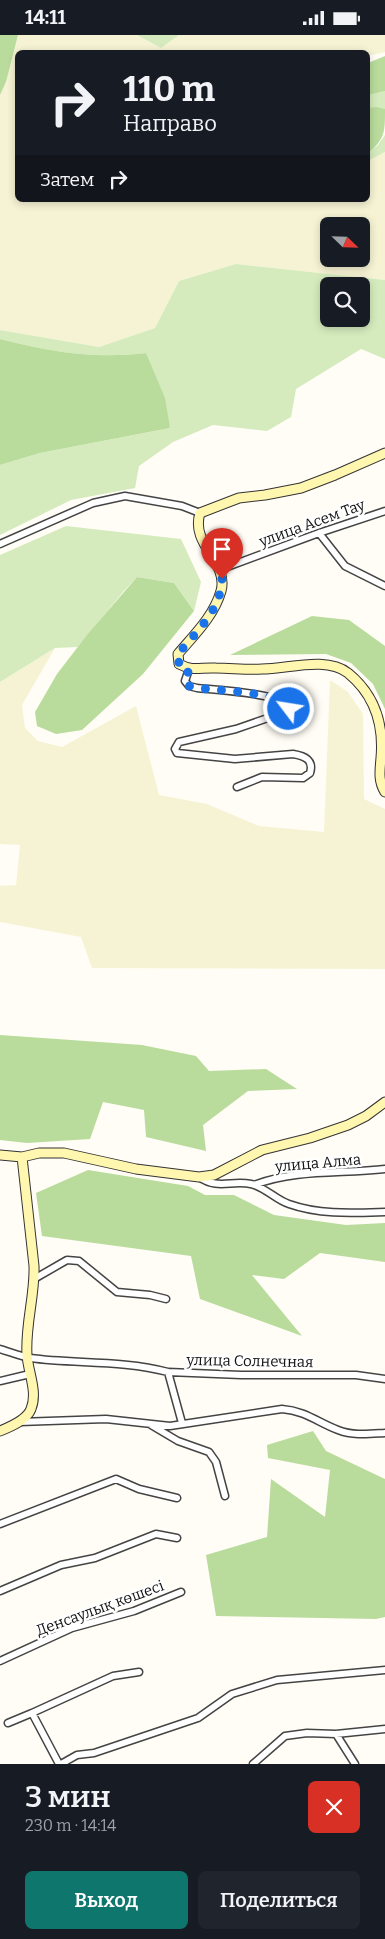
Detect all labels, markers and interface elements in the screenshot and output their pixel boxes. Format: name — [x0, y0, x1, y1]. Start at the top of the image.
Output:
text: 14:11 — [25, 6, 66, 29]
text: 110 m — [123, 68, 215, 110]
icon: right — [40, 70, 105, 135]
text: Направо — [123, 110, 217, 137]
icon: right — [104, 165, 132, 193]
text: Затем — [40, 168, 94, 191]
north arrow — [320, 217, 370, 267]
map controls — [320, 217, 370, 327]
button: search — [320, 277, 370, 327]
street label: улица Асем Тау — [256, 496, 367, 551]
pin — [201, 528, 243, 579]
icon: arrive — [208, 535, 236, 563]
position arrow — [262, 682, 314, 734]
street label: улица Алма — [273, 1150, 362, 1176]
street label: улица Солнечная — [185, 1351, 314, 1371]
street label: Денсаулық көшесі — [34, 1576, 167, 1639]
text: 3 мин — [25, 1779, 111, 1815]
button: close — [308, 1781, 360, 1833]
text: 230 m · 14:14 — [25, 1816, 116, 1835]
button: Выход — [25, 1871, 188, 1929]
button: Поделиться — [198, 1871, 360, 1929]

